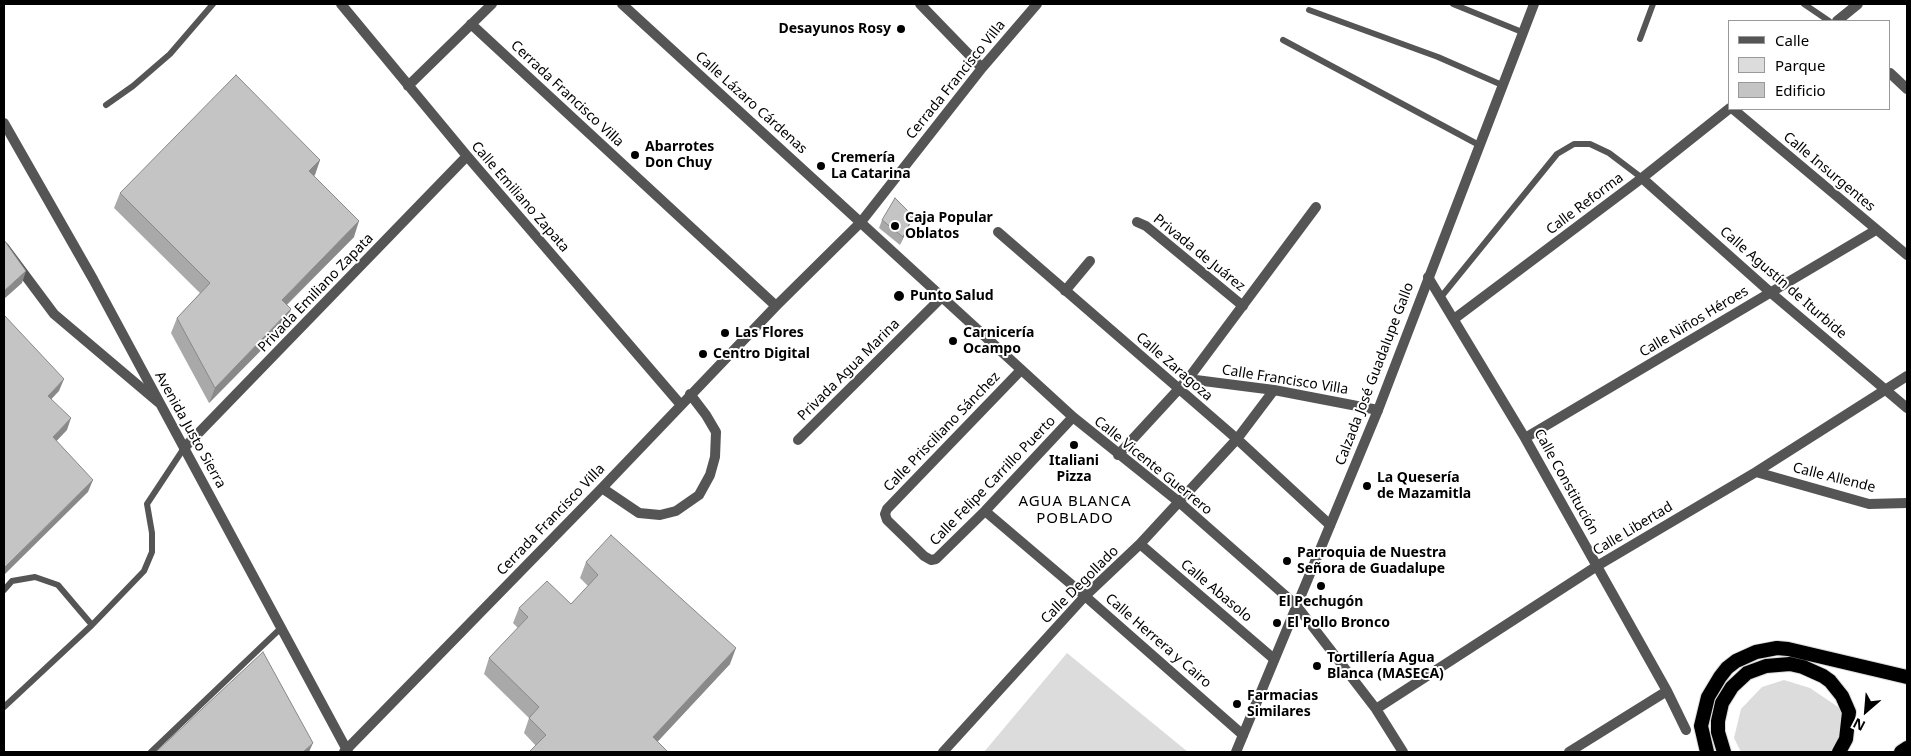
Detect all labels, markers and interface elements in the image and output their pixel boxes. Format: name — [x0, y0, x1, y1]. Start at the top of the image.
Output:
street label: Cerrada Francisco Villa — [903, 17, 1009, 143]
legend — [1728, 20, 1891, 110]
place label: Desayunos Rosy — [778, 21, 891, 37]
marker: Desayunos Rosy — [895, 23, 907, 35]
text: Calle — [1775, 30, 1809, 50]
street label: Cerrada Francisco Villa — [507, 37, 627, 151]
street label: Calle Lázaro Cárdenas — [692, 48, 810, 158]
text: Parque — [1775, 55, 1825, 75]
text: Edificio — [1775, 80, 1826, 100]
street label: Calle Insurgentes — [1780, 129, 1878, 215]
street label: Calle Emiliano Zapata — [467, 138, 573, 256]
place label: Abarrotes Don Chuy — [645, 139, 714, 172]
marker: Abarrotes Don Chuy — [629, 149, 641, 161]
place label: Cremería La Catarina — [831, 150, 911, 182]
marker: Cremería La Catarina — [815, 160, 827, 172]
street label: Calle Reforma — [1543, 170, 1627, 238]
place label: Caja Popular Oblatos — [905, 210, 993, 242]
street label: Privada de Juárez — [1150, 211, 1248, 295]
marker: Caja Popular Oblatos — [889, 220, 901, 232]
street label: Calle Agustín de Iturbide — [1716, 223, 1850, 343]
street label: Privada Emiliano Zapata — [255, 230, 377, 356]
street label: Calzada José Guadalupe Gallo — [1332, 280, 1418, 468]
street label: Calle Niños Héroes — [1637, 283, 1751, 361]
place label: Punto Salud — [910, 288, 994, 304]
marker: Punto Salud — [892, 289, 906, 303]
street label: Privada Agua Marina — [795, 316, 903, 424]
place label: Las Flores — [735, 325, 804, 341]
place label: Carnicería Ocampo — [963, 325, 1034, 358]
marker: Las Flores — [719, 327, 731, 339]
street label: Calle Zaragoza — [1132, 329, 1216, 405]
marker: Carnicería Ocampo — [947, 335, 959, 347]
place label: Centro Digital — [713, 346, 810, 362]
marker: Centro Digital — [697, 348, 709, 360]
street label: Calle Francisco Villa — [1221, 362, 1349, 398]
street label: Avenida Justo Sierra — [151, 369, 229, 491]
street label: Calle Prisciliano Sánchez — [880, 369, 1004, 495]
street label: Calle Felipe Carrillo Puerto — [927, 413, 1059, 549]
street label: Calle Vicente Guerrero — [1091, 413, 1215, 519]
street label: Calle Constitución — [1530, 426, 1602, 538]
marker: Italiani Pizza — [1068, 439, 1080, 451]
place label: Italiani Pizza — [1049, 453, 1099, 486]
street label: Calle Allende — [1791, 460, 1877, 496]
street label: Cerrada Francisco Villa — [493, 461, 609, 579]
place label: La Quesería de Mazamitla — [1377, 470, 1471, 502]
marker: La Quesería de Mazamitla — [1361, 480, 1373, 492]
district label: AGUA BLANCA POBLADO — [1017, 493, 1133, 528]
street label: Calle Libertad — [1590, 499, 1676, 559]
street label: Calle Degollado — [1038, 543, 1122, 627]
place label: Parroquia de Nuestra Señora de Guadalupe — [1297, 545, 1446, 578]
marker: Parroquia de Nuestra Señora de Guadalupe — [1281, 555, 1293, 567]
street label: Calle Abasolo — [1177, 556, 1255, 626]
marker: El Pechugón — [1315, 580, 1327, 592]
street label: Calle Herrera y Cairo — [1102, 590, 1214, 692]
place label: El Pechugón — [1279, 594, 1363, 610]
place label: El Pollo Bronco — [1287, 615, 1390, 631]
marker: El Pollo Bronco — [1271, 617, 1283, 629]
place label: Tortillería Agua Blanca (MASECA) — [1327, 650, 1444, 682]
marker: Tortillería Agua Blanca (MASECA) — [1311, 660, 1323, 672]
north arrow — [1841, 686, 1891, 736]
place label: Farmacias Similares — [1247, 688, 1318, 720]
marker: Farmacias Similares — [1231, 698, 1243, 710]
text: N — [1850, 714, 1868, 736]

